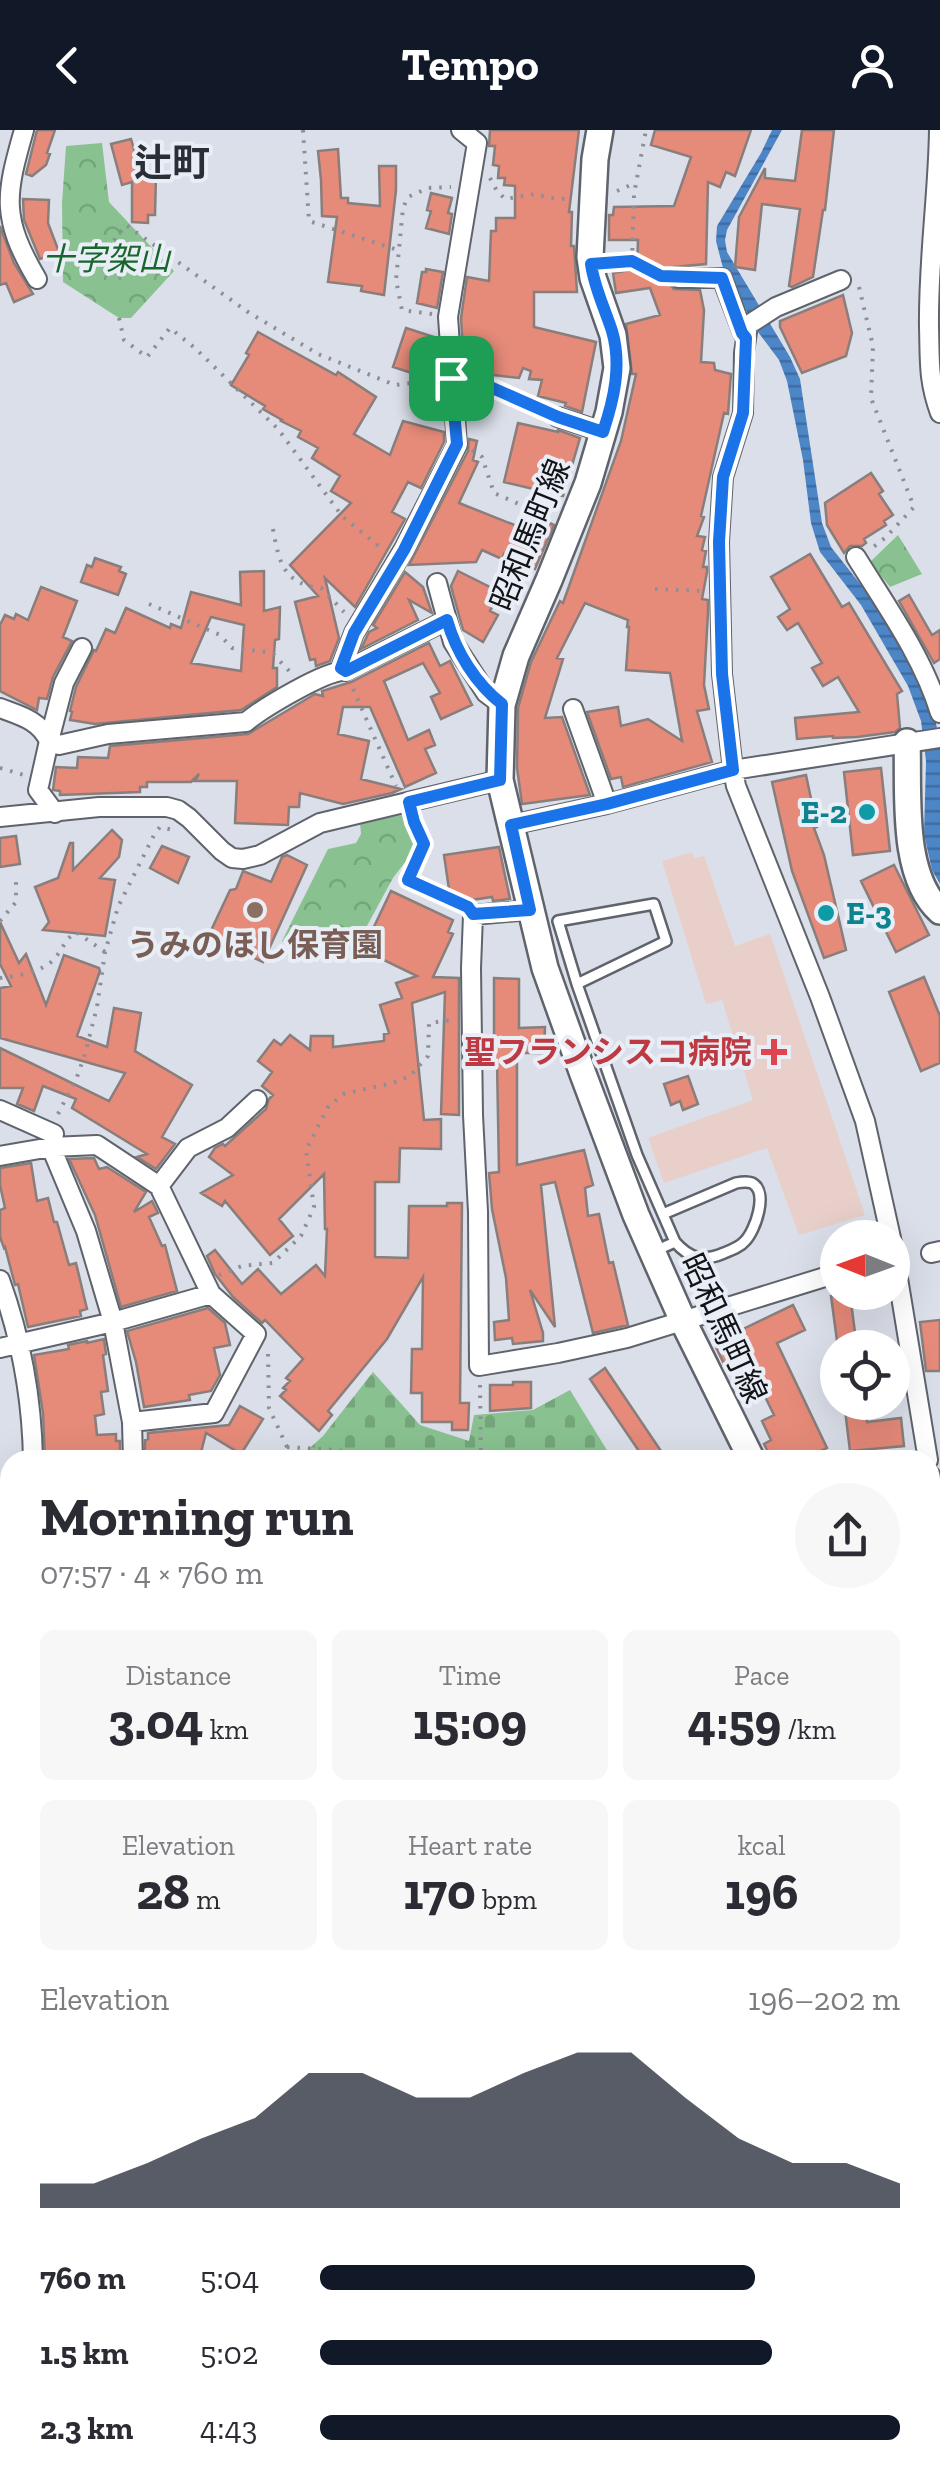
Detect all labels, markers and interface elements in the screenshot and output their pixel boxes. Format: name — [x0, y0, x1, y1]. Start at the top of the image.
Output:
icon: back — [40, 38, 95, 93]
text: Tempo — [401, 38, 539, 92]
icon: person — [845, 38, 900, 93]
district label: 辻町 — [134, 140, 210, 186]
park label: 十字架山 — [42, 240, 172, 278]
pin — [409, 336, 494, 421]
icon: arrive — [424, 351, 479, 406]
street label: 昭和馬町線 — [482, 454, 578, 616]
place label: E-2 — [801, 793, 847, 831]
marker: E-2 — [856, 801, 878, 823]
place label: E-3 — [846, 894, 892, 932]
marker: うみのほし保育園 — [244, 899, 266, 921]
marker: E-3 — [815, 902, 837, 924]
place label: うみのほし保育園 — [127, 926, 383, 964]
place label: 聖フランシスコ病院 — [464, 1033, 752, 1071]
marker: 聖フランシスコ病院 — [761, 1039, 787, 1065]
north arrow — [820, 1220, 910, 1310]
map controls — [820, 1220, 910, 1420]
street label: 昭和馬町線 — [673, 1247, 775, 1409]
button: locate — [820, 1330, 910, 1420]
text: Morning run — [40, 1483, 354, 1549]
button: share — [795, 1483, 900, 1588]
text: 07:57 · 4 × 760 m — [40, 1554, 263, 1592]
text: Distance — [125, 1659, 231, 1692]
text: Time — [439, 1659, 501, 1692]
text: Pace — [734, 1659, 789, 1692]
text: 3.04 — [108, 1692, 203, 1752]
text: 15:09 — [413, 1692, 527, 1752]
text: 4:59 — [687, 1692, 781, 1752]
text: km — [203, 1713, 249, 1746]
text: /km — [781, 1713, 836, 1746]
text: Elevation — [122, 1829, 235, 1862]
text: Heart rate — [408, 1829, 532, 1862]
text: kcal — [738, 1829, 786, 1862]
text: 28 — [136, 1862, 190, 1922]
text: 170 — [403, 1862, 476, 1922]
text: 196 — [725, 1862, 799, 1922]
text: m — [190, 1883, 221, 1916]
text: bpm — [476, 1883, 537, 1916]
text: Elevation — [40, 1980, 169, 2018]
text: 196–202 m — [748, 1980, 900, 2018]
text: 760 m — [40, 2259, 125, 2297]
text: 5:04 — [200, 2259, 259, 2297]
text: 1.5 km — [40, 2334, 129, 2372]
text: 5:02 — [200, 2334, 258, 2372]
text: 2.3 km — [40, 2409, 133, 2447]
text: 4:43 — [200, 2409, 257, 2447]

